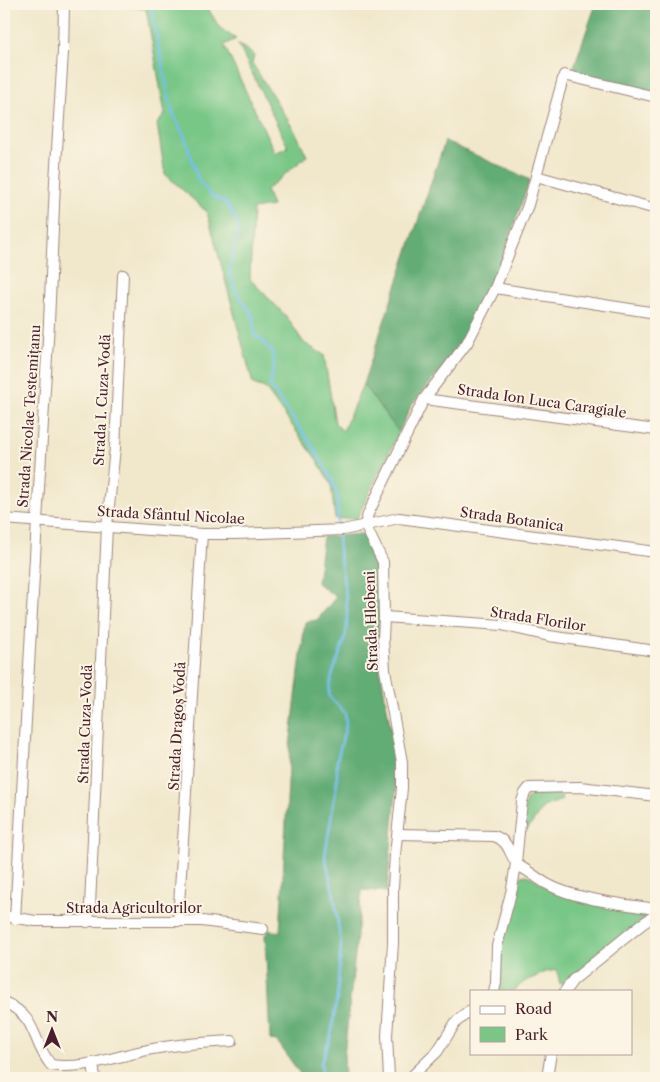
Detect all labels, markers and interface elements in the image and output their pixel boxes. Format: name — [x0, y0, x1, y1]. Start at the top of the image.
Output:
street label: Strada Nicolae Testemițanu — [14, 324, 44, 508]
street label: Strada I. Cuza-Vodă — [90, 333, 114, 466]
street label: Strada Ion Luca Caragiale — [456, 380, 628, 422]
street label: Strada Sfântul Nicolae — [97, 502, 246, 528]
street label: Strada Botanica — [459, 503, 566, 535]
street label: Strada Hlobeni — [360, 571, 382, 671]
street label: Strada Florilor — [489, 603, 587, 635]
street label: Strada Dragoș Vodă — [165, 660, 189, 791]
street label: Strada Cuza-Vodă — [74, 664, 96, 784]
street label: Strada Agricultorilor — [66, 899, 202, 917]
legend — [470, 990, 632, 1054]
text: Road — [515, 999, 552, 1018]
north arrow — [28, 1004, 78, 1054]
text: N — [46, 1008, 58, 1026]
text: Park — [515, 1025, 549, 1044]

